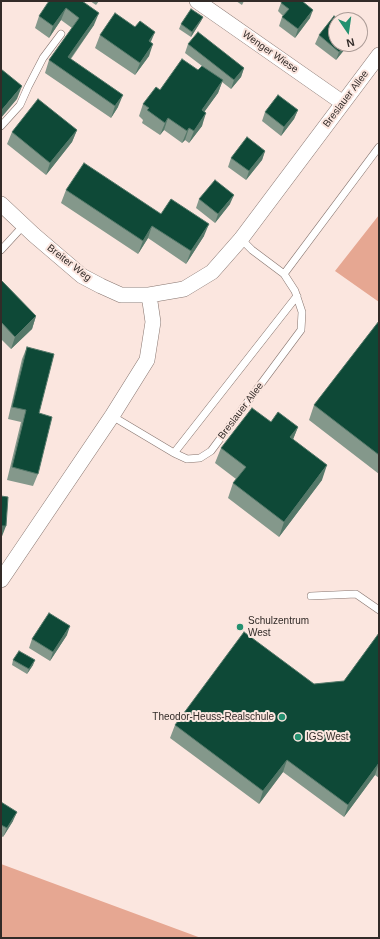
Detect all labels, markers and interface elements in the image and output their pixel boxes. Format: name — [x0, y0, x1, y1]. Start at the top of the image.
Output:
north arrow — [328, 12, 368, 52]
street label: Wenger Wiese — [240, 28, 300, 76]
text: N — [345, 36, 356, 49]
street label: Breslauer Allee — [321, 68, 371, 130]
street label: Breiter Weg — [45, 242, 93, 284]
street label: Breslauer Allee — [216, 380, 266, 442]
place label: Schulzentrum West — [248, 615, 309, 638]
marker: Schulzentrum West — [235, 622, 245, 632]
place label: Theodor-Heuss-Realschule — [152, 711, 274, 723]
marker: Theodor-Heuss-Realschule — [277, 712, 287, 722]
place label: IGS West — [306, 731, 349, 743]
marker: IGS West — [293, 732, 303, 742]

